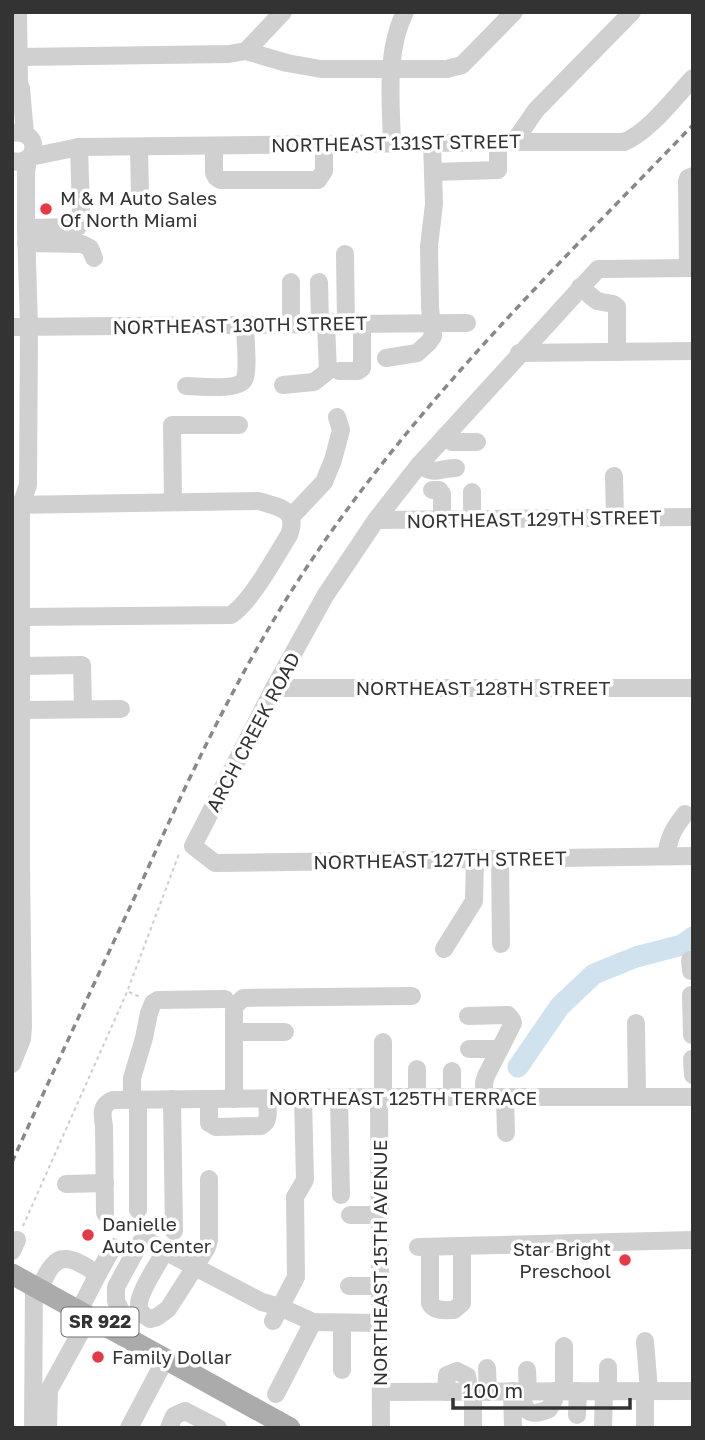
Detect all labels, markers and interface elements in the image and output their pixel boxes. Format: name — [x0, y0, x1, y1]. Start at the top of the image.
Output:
street label: NORTHEAST 131ST STREET — [271, 129, 521, 156]
place label: M & M Auto Sales Of North Miami — [60, 186, 217, 231]
marker: M & M Auto Sales Of North Miami — [38, 201, 54, 217]
street label: NORTHEAST 130TH STREET — [112, 311, 368, 338]
street label: NORTHEAST 129TH STREET — [407, 505, 662, 532]
street label: ARCH CREEK ROAD — [201, 648, 304, 815]
street label: NORTHEAST 128TH STREET — [356, 676, 611, 699]
street label: NORTHEAST 127TH STREET — [313, 846, 567, 873]
street label: NORTHEAST 125TH TERRACE — [269, 1086, 537, 1109]
street label: NORTHEAST 15TH AVENUE — [368, 1140, 391, 1386]
place label: Danielle Auto Center — [102, 1212, 212, 1257]
marker: Danielle Auto Center — [80, 1227, 96, 1243]
place label: Star Bright Preschool — [513, 1237, 611, 1282]
marker: Star Bright Preschool — [617, 1252, 633, 1268]
road number: SR 922 — [62, 1308, 138, 1336]
place label: Family Dollar — [112, 1345, 232, 1368]
marker: Family Dollar — [90, 1349, 106, 1365]
scale bar — [453, 1366, 630, 1410]
text: 100 m — [463, 1377, 523, 1403]

